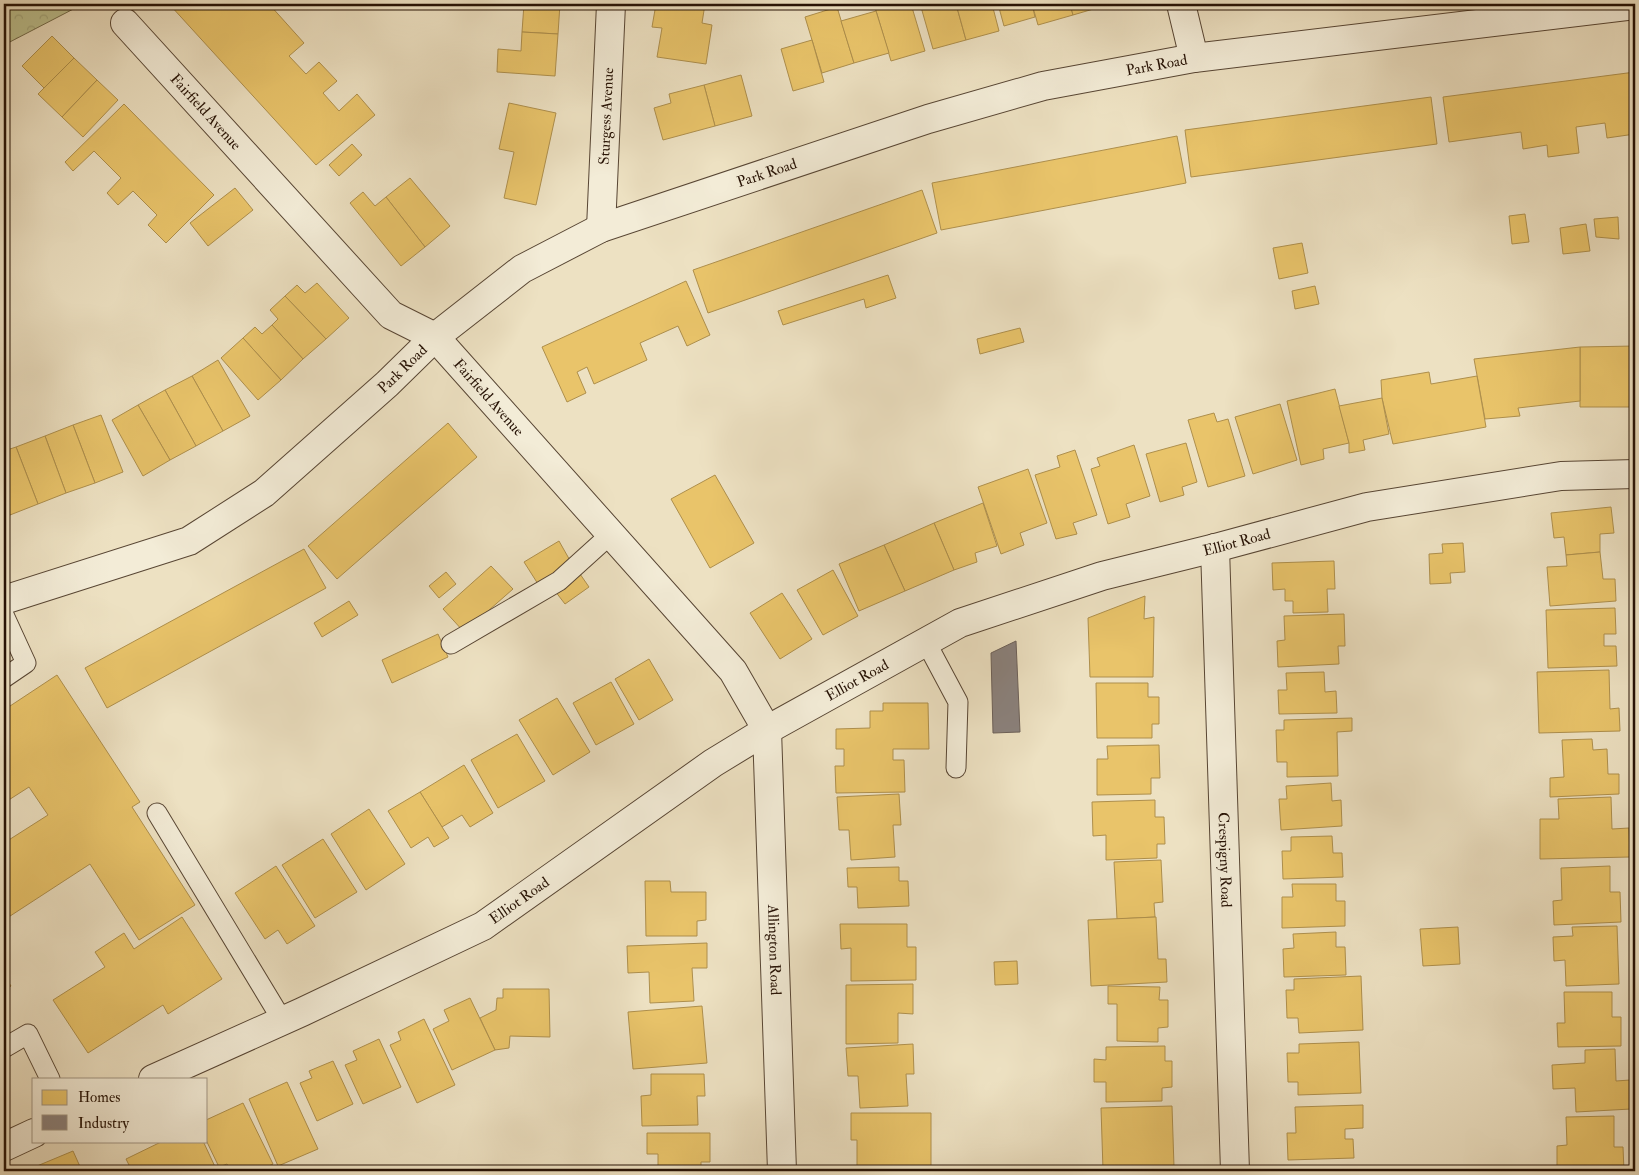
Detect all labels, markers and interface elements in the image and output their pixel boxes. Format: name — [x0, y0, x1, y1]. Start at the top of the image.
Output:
street label: Park Road — [1124, 50, 1189, 80]
street label: Sturgess Avenue — [594, 67, 618, 165]
street label: Fairfield Avenue — [166, 69, 246, 154]
street label: Park Road — [734, 154, 800, 192]
street label: Park Road — [374, 340, 432, 397]
street label: Fairfield Avenue — [449, 355, 528, 440]
street label: Elliot Road — [1201, 524, 1273, 560]
street label: Elliot Road — [822, 655, 892, 705]
street label: Crespigny Road — [1214, 812, 1236, 908]
street label: Elliot Road — [485, 872, 553, 928]
street label: Allington Road — [763, 903, 786, 996]
legend — [32, 1078, 208, 1142]
text: Homes — [78, 1088, 120, 1107]
text: Industry — [78, 1114, 129, 1133]

